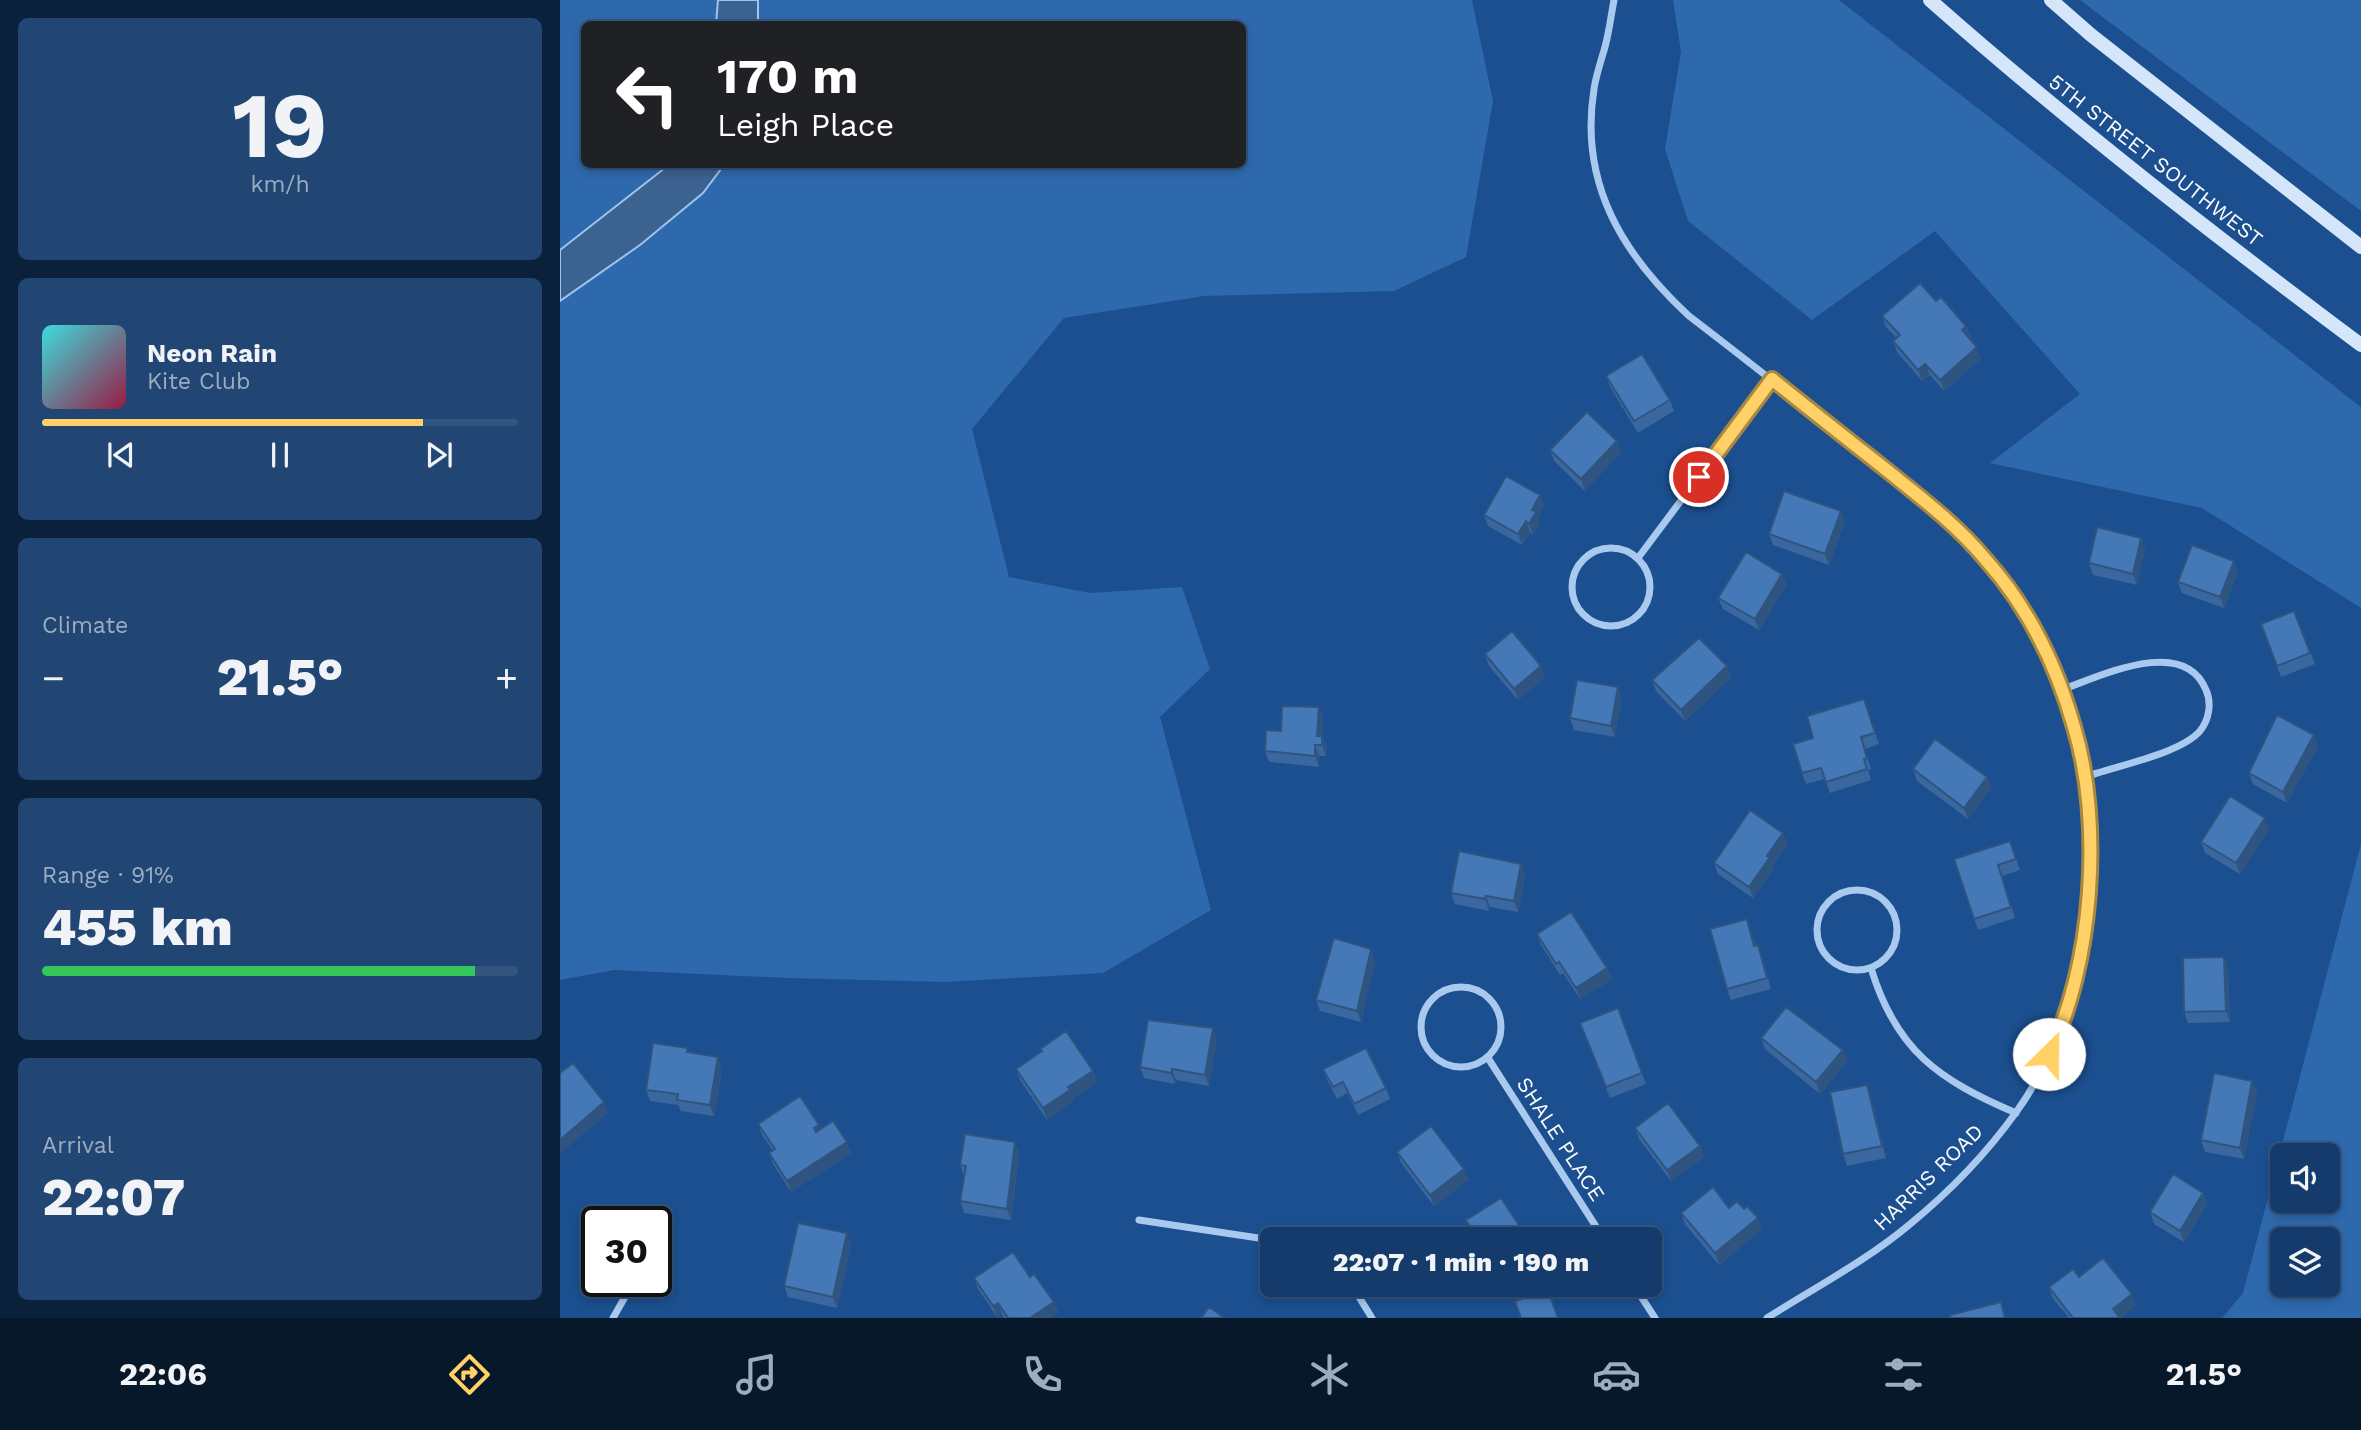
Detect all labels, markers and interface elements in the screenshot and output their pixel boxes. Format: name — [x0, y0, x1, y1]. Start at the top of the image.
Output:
text: 170 m — [717, 47, 858, 105]
icon: left — [602, 49, 693, 140]
street label: 5TH STREET SOUTHWEST — [2044, 69, 2268, 251]
text: 19 — [232, 72, 328, 179]
text: Leigh Place — [717, 106, 894, 144]
text: km/h — [250, 171, 310, 198]
text: Neon Rain — [147, 338, 277, 368]
text: Kite Club — [147, 368, 250, 395]
icon: previous — [102, 436, 140, 474]
icon: pause — [261, 436, 299, 474]
icon: next — [420, 436, 458, 474]
pin — [1669, 447, 1729, 507]
icon: arrive — [1680, 458, 1718, 496]
text: Climate — [42, 612, 128, 639]
text: 21.5° — [217, 647, 343, 708]
text: − — [42, 656, 65, 700]
text: + — [495, 656, 518, 700]
text: Range · 91% — [42, 862, 174, 889]
text: 455 km — [42, 897, 233, 958]
position arrow — [2012, 1017, 2086, 1091]
street label: SHALE PLACE — [1512, 1072, 1610, 1206]
street label: HARRIS ROAD — [1868, 1119, 1988, 1235]
text: Arrival — [42, 1132, 114, 1159]
map controls — [2270, 1143, 2340, 1297]
button: sound — [2270, 1143, 2340, 1213]
text: 22:07 — [42, 1167, 185, 1228]
speed limit sign: 30 — [581, 1206, 672, 1297]
button: layers — [2270, 1227, 2340, 1297]
text: 22:07 · 1 min · 190 m — [1333, 1247, 1589, 1277]
icon: directions — [445, 1350, 494, 1399]
icon: music — [732, 1350, 781, 1399]
icon: phone — [1018, 1350, 1067, 1399]
icon: climate — [1305, 1350, 1354, 1399]
icon: car — [1592, 1350, 1641, 1399]
icon: filters — [1879, 1350, 1928, 1399]
text: 22:06 — [119, 1355, 207, 1393]
text: 21.5° — [2165, 1355, 2242, 1393]

